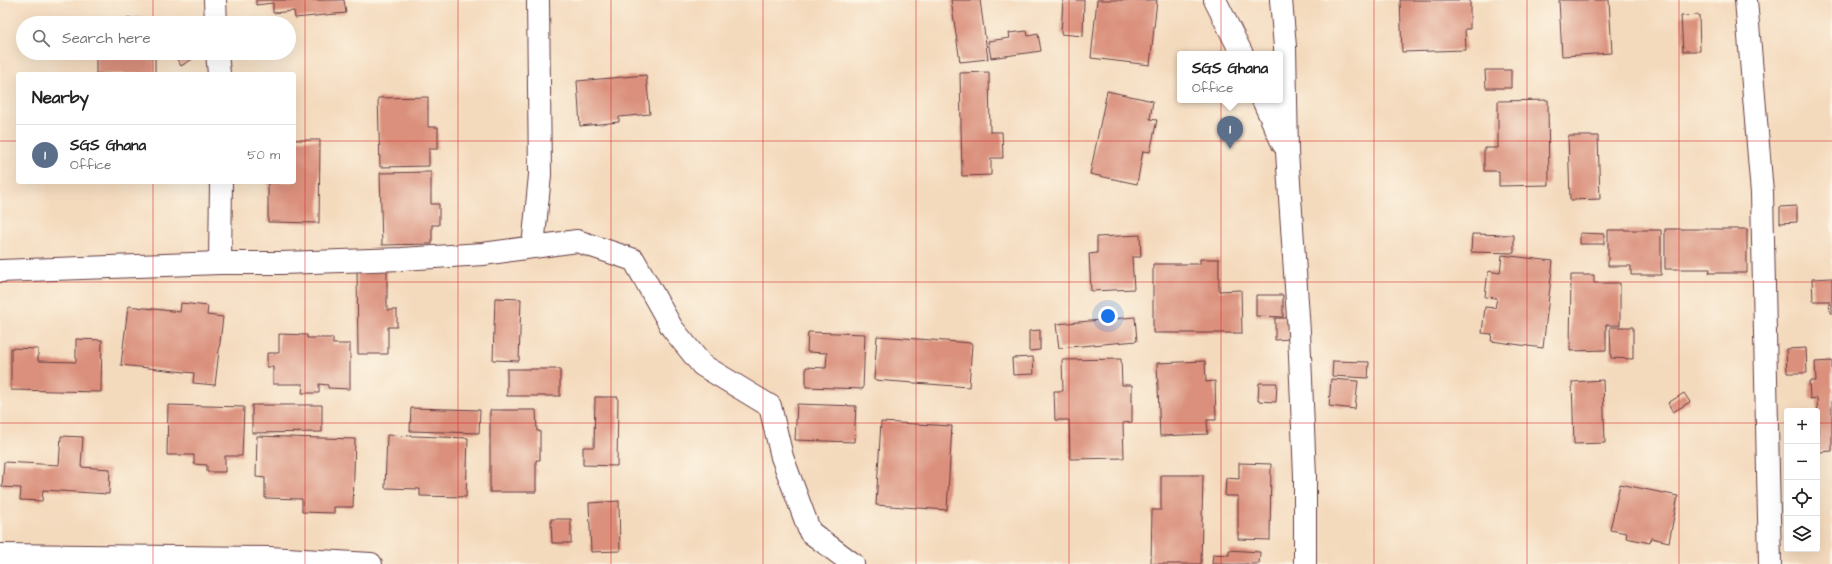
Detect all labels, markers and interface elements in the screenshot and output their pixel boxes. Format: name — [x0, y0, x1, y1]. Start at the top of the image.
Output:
search box — [16, 16, 296, 60]
icon: search — [30, 27, 52, 49]
text: Search here — [62, 28, 151, 49]
popup — [1177, 51, 1283, 103]
text: SGS Ghana — [1192, 58, 1268, 79]
text: Office — [1192, 79, 1233, 97]
text: Nearby — [32, 86, 89, 110]
pin: 1 — [1217, 116, 1243, 149]
text: SGS Ghana — [70, 135, 146, 156]
text: 1 — [44, 146, 46, 164]
text: 50 m — [247, 146, 280, 164]
text: Office — [70, 156, 111, 174]
your location — [1098, 306, 1118, 326]
map controls — [1784, 408, 1820, 552]
button: + — [1784, 408, 1820, 444]
button: − — [1784, 444, 1820, 480]
button: locate — [1784, 480, 1820, 516]
button: layers — [1784, 516, 1820, 552]

